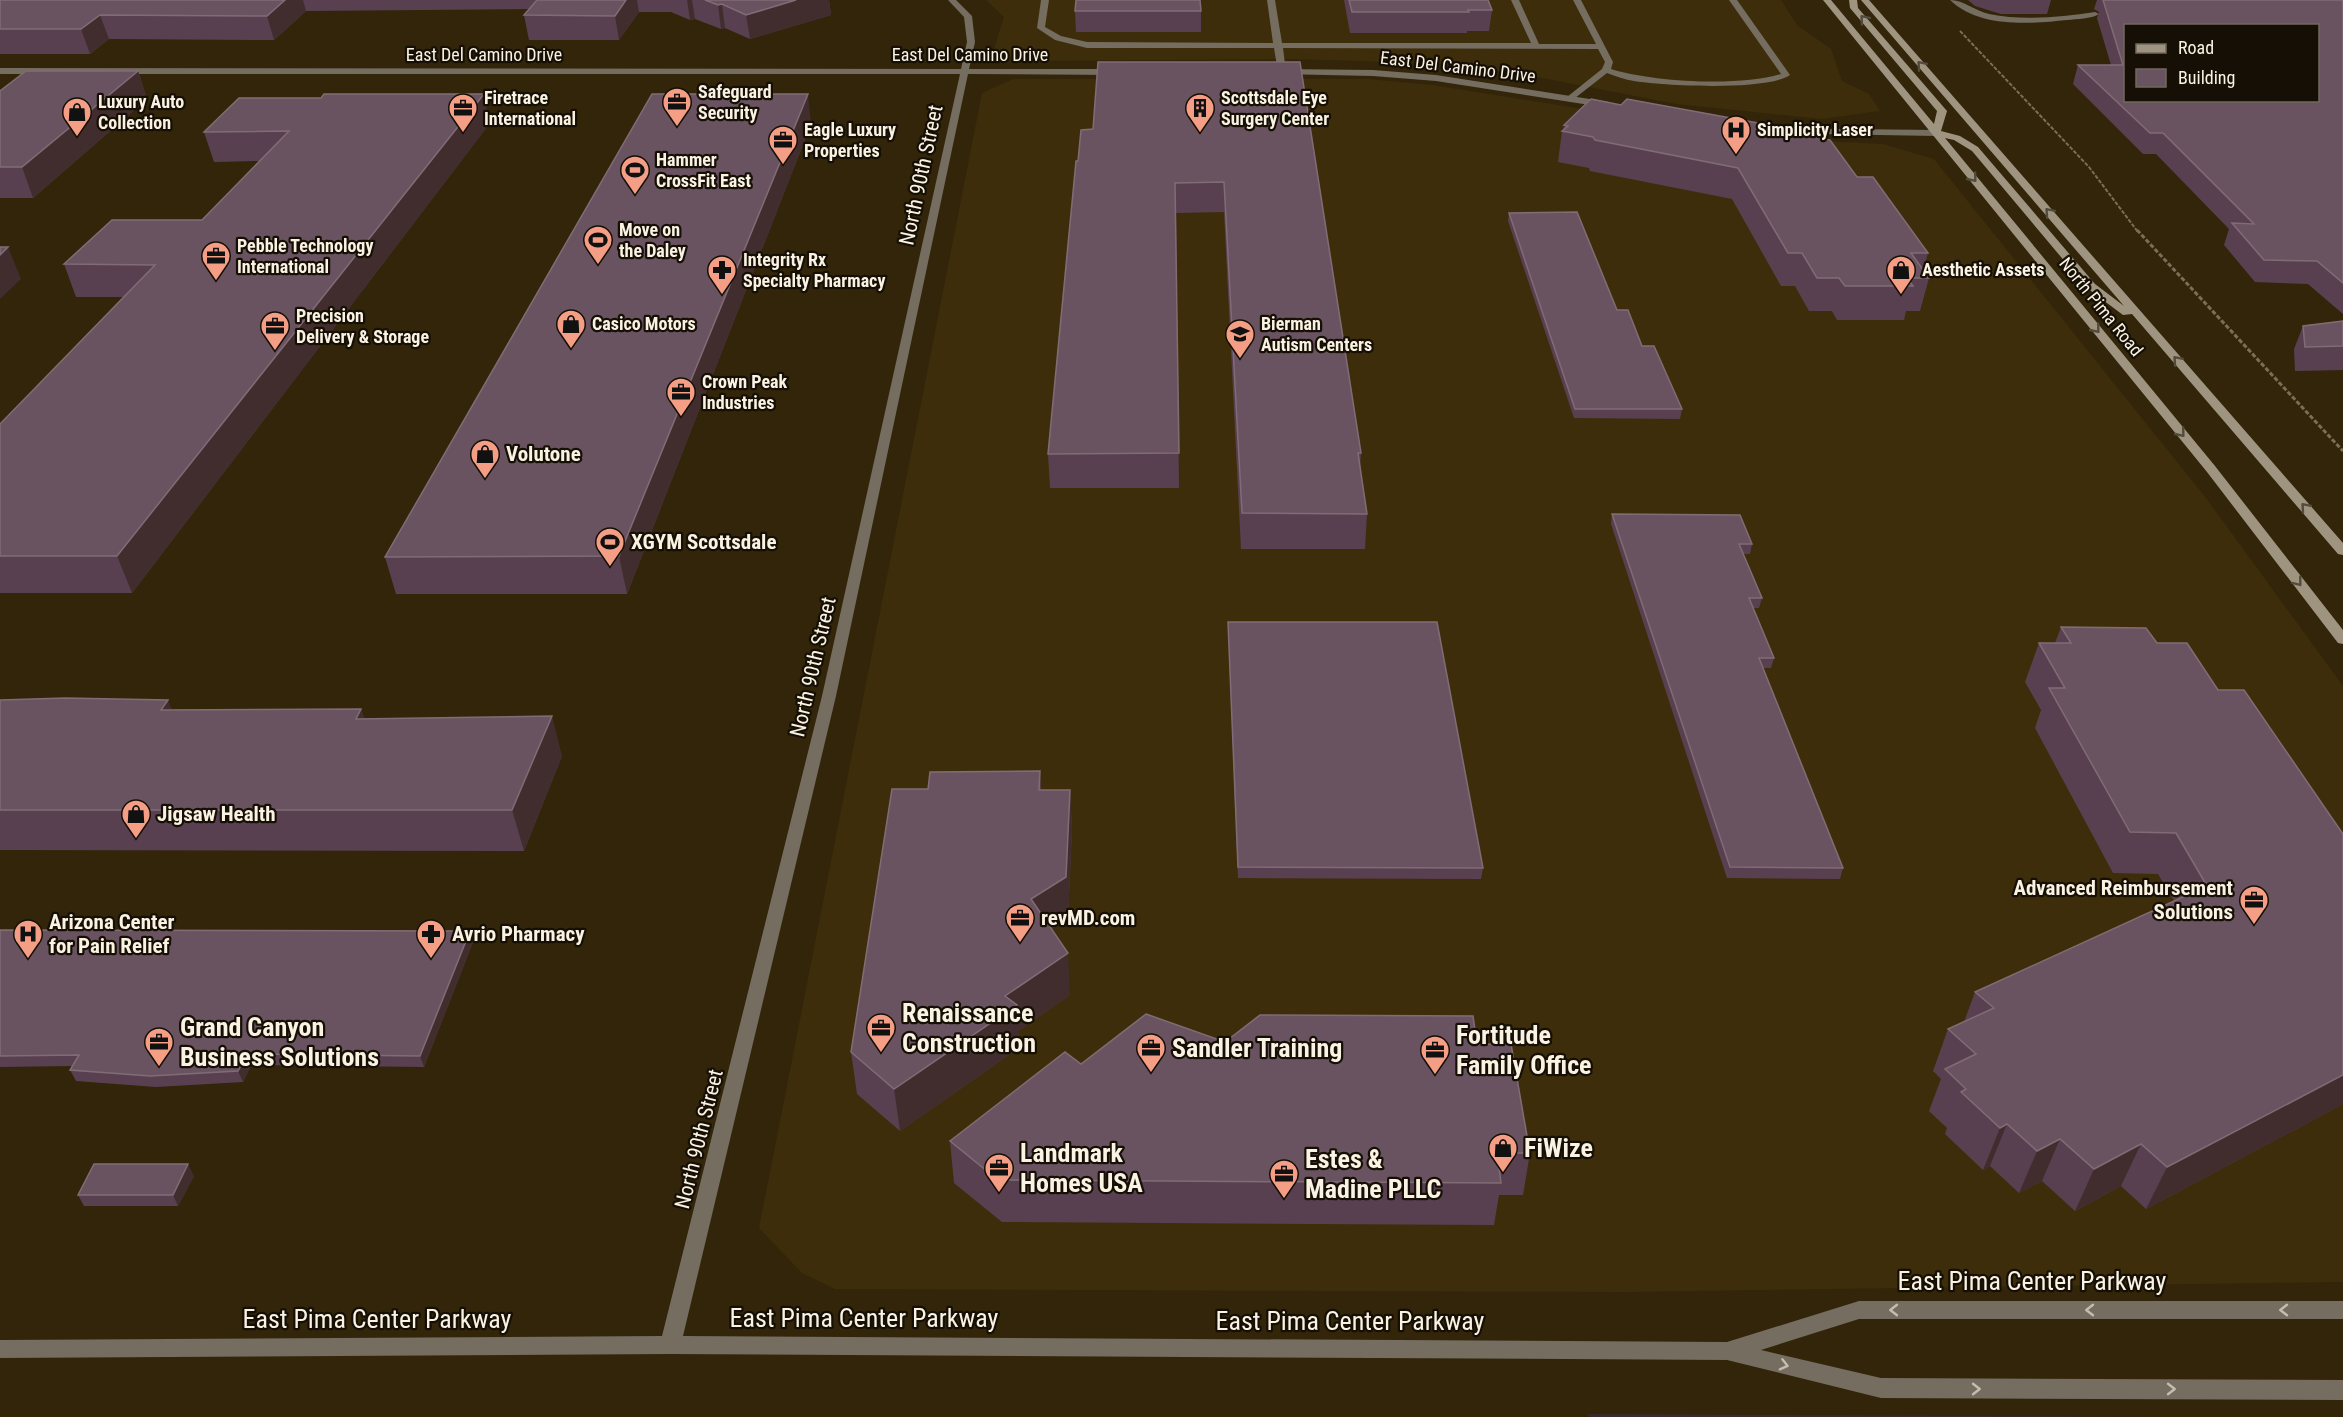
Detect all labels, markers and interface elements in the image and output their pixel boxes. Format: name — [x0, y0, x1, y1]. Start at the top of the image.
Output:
one-way arrow — [1861, 15, 1872, 26]
legend — [2124, 24, 2319, 102]
text: Road — [2178, 37, 2214, 58]
street label: East Del Camino Drive — [406, 44, 562, 65]
street label: East Del Camino Drive — [892, 44, 1048, 65]
street label: East Del Camino Drive — [1379, 47, 1537, 86]
one-way arrow — [1918, 61, 1929, 72]
text: Building — [2178, 67, 2235, 88]
place label: Safeguard Security — [698, 81, 772, 123]
office icon: Safeguard Security — [661, 86, 693, 128]
place label: Firetrace International — [484, 87, 576, 129]
place label: Scottsdale Eye Surgery Center — [1221, 87, 1329, 129]
place label: Luxury Auto Collection — [98, 91, 184, 133]
office icon: Firetrace International — [447, 92, 479, 134]
building icon: Scottsdale Eye Surgery Center — [1184, 92, 1216, 134]
shop icon: Luxury Auto Collection — [61, 96, 93, 138]
street label: North 90th Street — [894, 103, 948, 247]
hospital icon: Simplicity Laser — [1720, 114, 1752, 156]
place label: Eagle Luxury Properties — [804, 119, 896, 161]
place label: Simplicity Laser — [1757, 119, 1873, 140]
office icon: Eagle Luxury Properties — [767, 124, 799, 166]
place label: Hammer CrossFit East — [656, 149, 751, 191]
sports icon: Hammer CrossFit East — [619, 154, 651, 196]
one-way arrow — [1966, 171, 1977, 182]
one-way arrow — [2045, 209, 2056, 219]
place label: Move on the Daley — [619, 219, 686, 261]
sports icon: Move on the Daley — [582, 224, 614, 266]
place label: Pebble Technology International — [237, 235, 373, 277]
office icon: Pebble Technology International — [200, 240, 232, 282]
place label: Integrity Rx Specialty Pharmacy — [743, 249, 885, 291]
street label: North Pima Road — [2055, 253, 2148, 360]
pharmacy icon: Integrity Rx Specialty Pharmacy — [706, 254, 738, 296]
shop icon: Aesthetic Assets — [1885, 254, 1917, 296]
place label: Aesthetic Assets — [1922, 259, 2044, 280]
place label: Precision Delivery & Storage — [296, 305, 429, 347]
shop icon: Casico Motors — [555, 308, 587, 350]
office icon: Precision Delivery & Storage — [259, 310, 291, 352]
place label: Casico Motors — [592, 313, 696, 334]
place label: Bierman Autism Centers — [1261, 313, 1372, 355]
school or university icon: Bierman Autism Centers — [1224, 318, 1256, 360]
one-way arrow — [2089, 322, 2100, 333]
one-way arrow — [2173, 356, 2184, 367]
place label: Crown Peak Industries — [702, 371, 787, 413]
office icon: Crown Peak Industries — [665, 376, 697, 418]
one-way arrow — [2173, 426, 2184, 437]
shop icon: Volutone — [469, 438, 501, 480]
place label: Volutone — [506, 442, 581, 466]
one-way arrow — [2301, 503, 2312, 514]
sports icon: XGYM Scottsdale — [594, 526, 626, 568]
place label: XGYM Scottsdale — [631, 530, 776, 554]
one-way arrow — [2290, 575, 2301, 586]
street label: North 90th Street — [785, 595, 841, 739]
shop icon: Jigsaw Health — [120, 798, 152, 840]
place label: Jigsaw Health — [157, 802, 276, 826]
place label: Advanced Reimbursement Solutions — [2013, 876, 2233, 924]
office icon: Advanced Reimbursement Solutions — [2238, 884, 2270, 926]
office icon: revMD.com — [1004, 902, 1036, 944]
place label: revMD.com — [1041, 906, 1135, 930]
place label: Arizona Center for Pain Relief — [49, 910, 174, 958]
hospital icon: Arizona Center for Pain Relief — [12, 918, 44, 960]
pharmacy icon: Avrio Pharmacy — [415, 918, 447, 960]
place label: Avrio Pharmacy — [452, 922, 585, 946]
place label: Renaissance Construction — [902, 998, 1036, 1058]
place label: Grand Canyon Business Solutions — [180, 1012, 379, 1072]
office icon: Renaissance Construction — [865, 1012, 897, 1054]
place label: Fortitude Family Office — [1456, 1020, 1592, 1080]
office icon: Grand Canyon Business Solutions — [143, 1026, 175, 1068]
office icon: Sandler Training — [1135, 1032, 1167, 1074]
place label: Sandler Training — [1172, 1033, 1342, 1063]
office icon: Fortitude Family Office — [1419, 1034, 1451, 1076]
street label: North 90th Street — [670, 1067, 728, 1211]
shop icon: FiWize — [1487, 1132, 1519, 1174]
place label: FiWize — [1524, 1133, 1593, 1163]
place label: Landmark Homes USA — [1020, 1138, 1143, 1198]
place label: Estes & Madine PLLC — [1305, 1144, 1441, 1204]
office icon: Landmark Homes USA — [983, 1152, 1015, 1194]
office icon: Estes & Madine PLLC — [1268, 1158, 1300, 1200]
street label: East Pima Center Parkway — [1898, 1266, 2167, 1296]
street label: East Pima Center Parkway — [730, 1303, 999, 1333]
street label: East Pima Center Parkway — [243, 1304, 512, 1334]
one-way arrow — [1890, 1304, 1899, 1316]
one-way arrow — [2085, 1304, 2094, 1316]
one-way arrow — [2280, 1304, 2289, 1316]
street label: East Pima Center Parkway — [1216, 1306, 1485, 1336]
one-way arrow — [1778, 1357, 1788, 1370]
one-way arrow — [1971, 1383, 1980, 1395]
one-way arrow — [2166, 1383, 2175, 1395]

